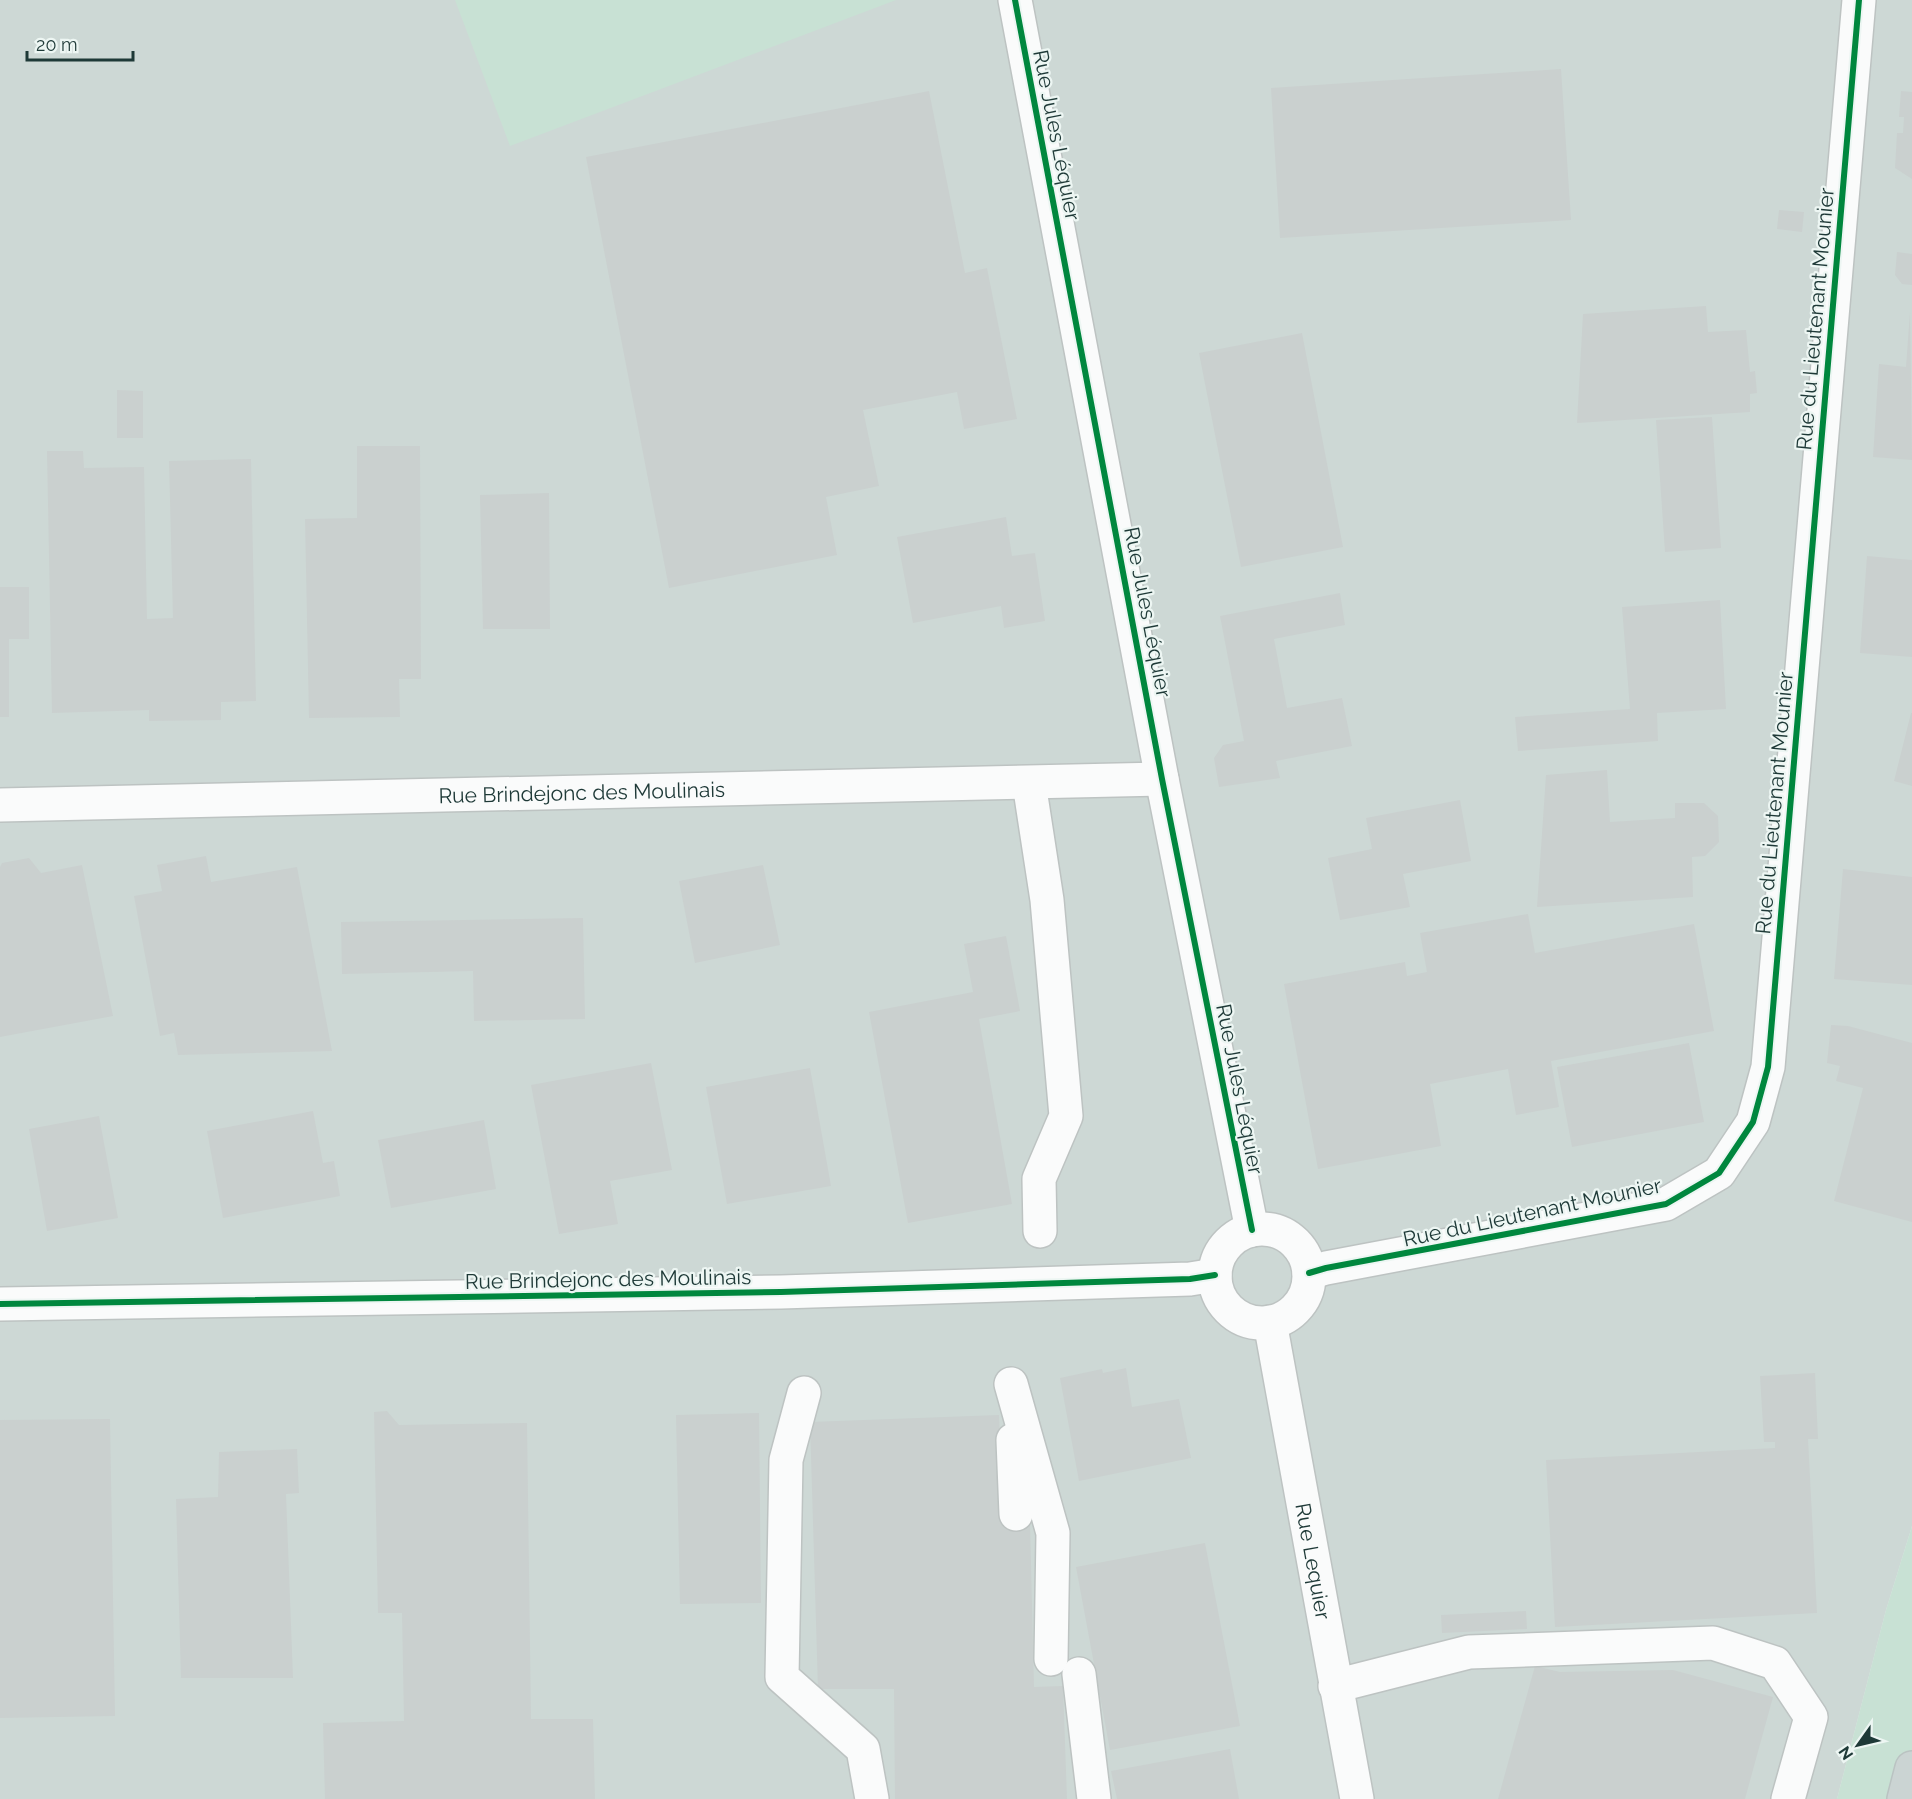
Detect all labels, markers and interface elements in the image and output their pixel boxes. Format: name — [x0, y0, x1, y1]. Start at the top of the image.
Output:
scale bar — [27, 24, 134, 62]
text: 20 m — [36, 34, 78, 55]
street label: Rue Jules Léquier — [1028, 48, 1086, 223]
street label: Rue du Lieutenant Mounier — [1791, 186, 1839, 451]
street label: Rue Jules Léquier — [1119, 525, 1177, 700]
street label: Rue du Lieutenant Mounier — [1750, 670, 1798, 935]
street label: Rue Brindejonc des Moulinais — [438, 776, 725, 808]
street label: Rue Jules Léquier — [1211, 1002, 1269, 1177]
street label: Rue du Lieutenant Mounier — [1401, 1172, 1664, 1252]
street label: Rue Brindejonc des Moulinais — [465, 1264, 751, 1294]
street label: Rue Lequier — [1291, 1501, 1337, 1622]
north arrow — [1828, 1715, 1888, 1775]
text: N — [1835, 1743, 1857, 1763]

